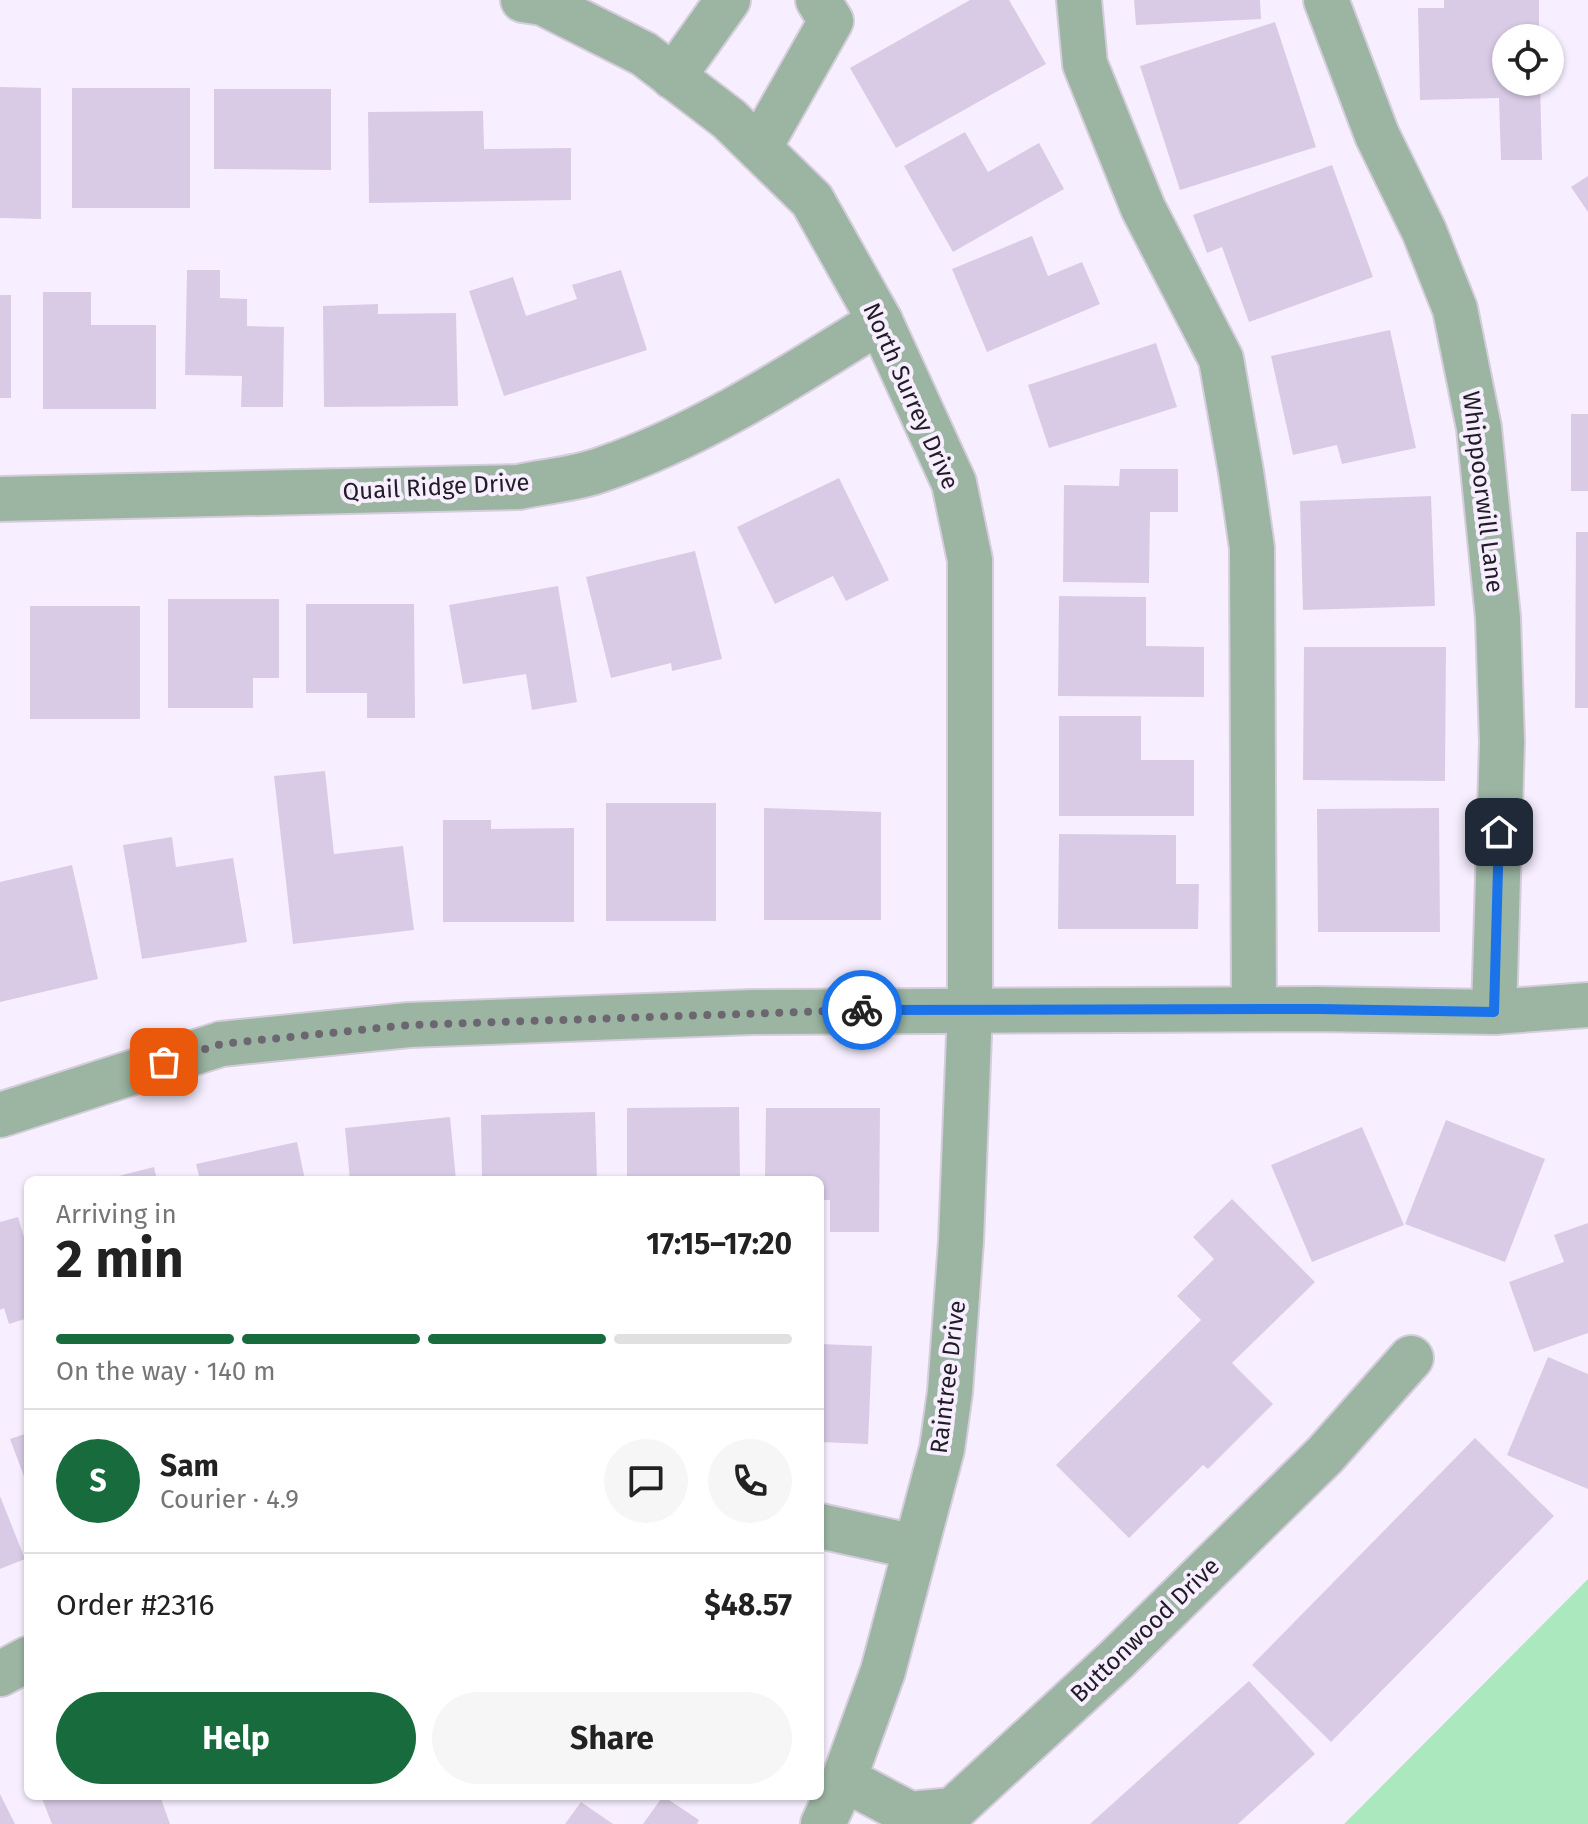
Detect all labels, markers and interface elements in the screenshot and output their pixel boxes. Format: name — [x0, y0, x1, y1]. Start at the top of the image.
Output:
map controls — [1492, 24, 1564, 96]
button: locate — [1492, 24, 1564, 96]
street label: North Surrey Drive — [857, 298, 965, 494]
street label: Whippoorwill Lane — [1457, 390, 1509, 594]
street label: Quail Ridge Drive — [342, 468, 530, 506]
pin — [1465, 798, 1533, 866]
icon: home — [1477, 810, 1521, 854]
courier — [822, 970, 902, 1050]
icon: bike — [840, 988, 884, 1032]
pin — [130, 1028, 198, 1096]
icon: bag — [142, 1040, 186, 1084]
text: Arriving in — [56, 1199, 177, 1230]
text: 17:15–17:20 — [646, 1226, 792, 1262]
text: 2 min — [56, 1228, 184, 1291]
street label: Raintree Drive — [925, 1299, 971, 1455]
text: On the way · 140 m — [56, 1356, 275, 1387]
button: chat — [604, 1439, 688, 1523]
button: phone — [708, 1439, 792, 1523]
text: Sam — [160, 1448, 219, 1484]
text: S — [89, 1463, 107, 1499]
text: Courier · 4.9 — [160, 1484, 299, 1515]
street label: Buttonwood Drive — [1065, 1552, 1225, 1708]
text: Order #2316 — [56, 1587, 214, 1623]
text: $48.57 — [704, 1587, 792, 1623]
button: Help — [56, 1692, 416, 1784]
button: Share — [432, 1692, 792, 1784]

